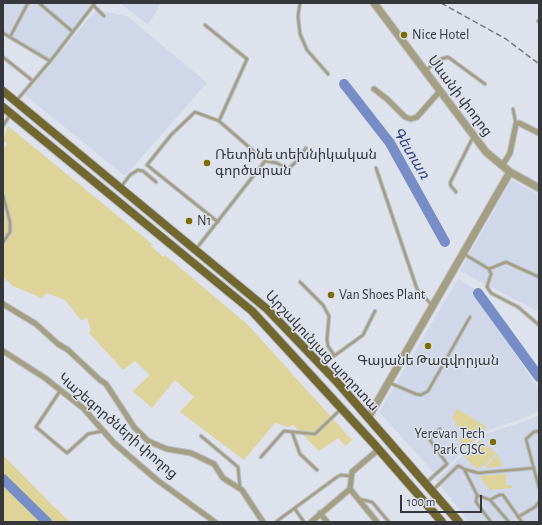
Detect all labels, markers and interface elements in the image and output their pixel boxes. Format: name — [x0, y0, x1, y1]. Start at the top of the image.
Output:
place label: Nice Hotel — [412, 27, 469, 43]
marker: Nice Hotel — [399, 30, 409, 40]
street label: Սևանի փողոց — [424, 52, 496, 140]
water label: Գետառ — [389, 124, 433, 182]
place label: Ռետինե տեխնիկական գործարան — [215, 147, 377, 180]
marker: Ռետինե տեխնիկական գործարան — [202, 158, 212, 168]
place label: N1 — [197, 213, 211, 229]
marker: N1 — [184, 216, 194, 226]
street label: Արշակունյաց պողոտա — [262, 287, 382, 415]
place label: Van Shoes Plant — [339, 287, 425, 303]
marker: Van Shoes Plant — [326, 290, 336, 300]
marker: Գայանե Թագվորյան — [423, 341, 433, 351]
place label: Գայանե Թագվորյան — [357, 353, 499, 369]
street label: Կաշեգործների փողոց — [55, 370, 181, 482]
place label: Yerevan Tech Park CJSC — [414, 426, 485, 458]
marker: Yerevan Tech Park CJSC — [488, 437, 498, 447]
scale bar — [402, 487, 484, 513]
text: 100 m — [407, 496, 435, 508]

